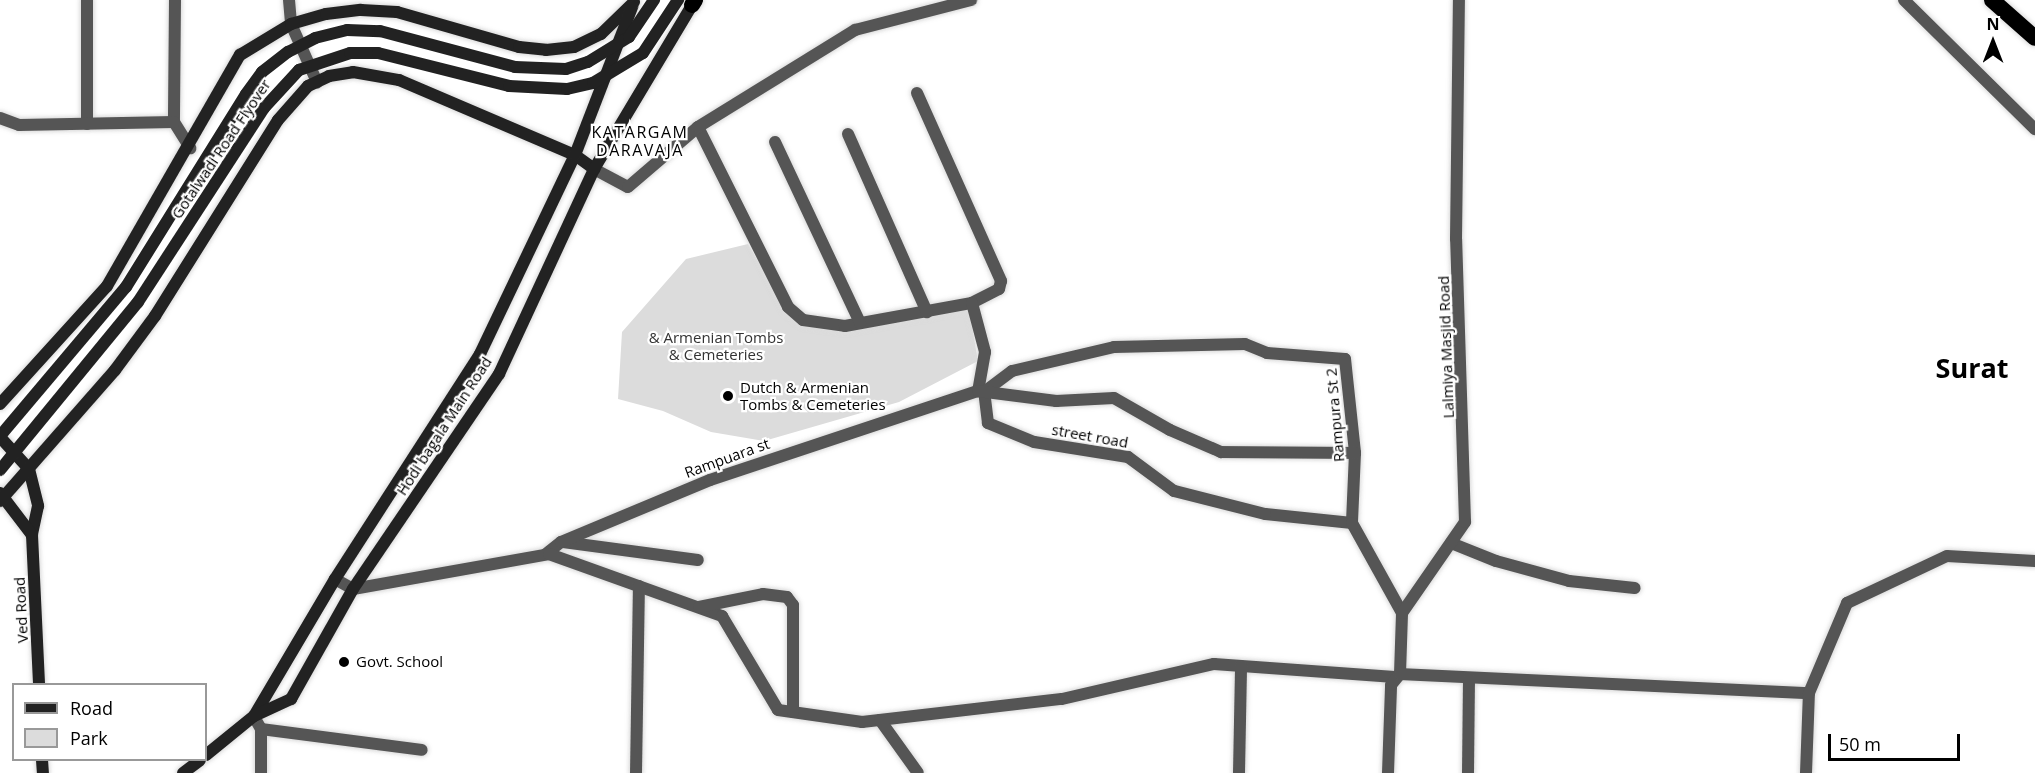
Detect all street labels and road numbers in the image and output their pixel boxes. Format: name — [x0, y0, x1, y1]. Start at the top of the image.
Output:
street label: Gotalwadi Road Flyover — [168, 76, 274, 222]
street label: Lalmiya Masjid Road — [1435, 275, 1457, 419]
street label: Hodi bagala Main Road — [392, 353, 496, 499]
street label: Rampura St 2 — [1322, 367, 1348, 463]
street label: street road — [1050, 420, 1130, 452]
street label: Rampuara st — [682, 434, 772, 482]
street label: Ved Road — [10, 576, 32, 644]

